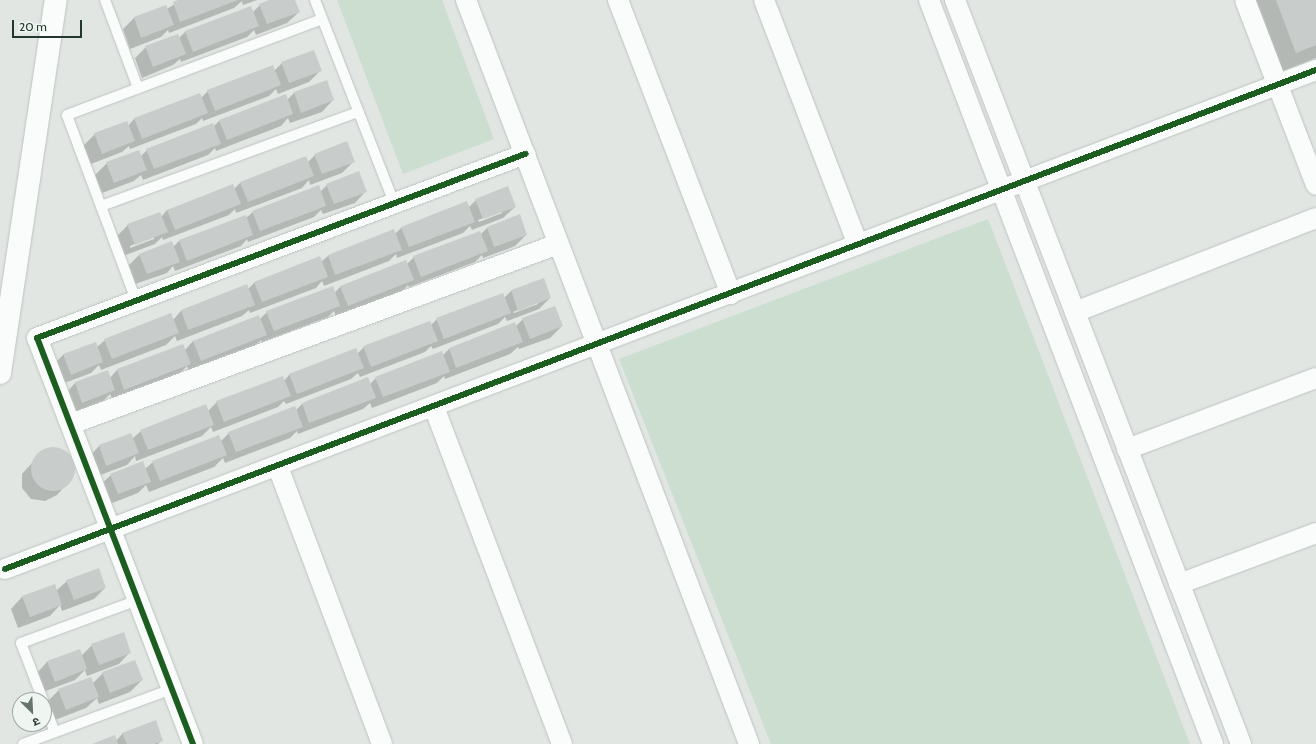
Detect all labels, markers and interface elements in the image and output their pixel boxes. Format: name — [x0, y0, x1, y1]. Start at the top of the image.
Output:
scale bar — [14, 12, 84, 38]
text: 20 m — [19, 19, 47, 34]
north arrow — [12, 692, 52, 732]
text: उ — [31, 714, 42, 730]

